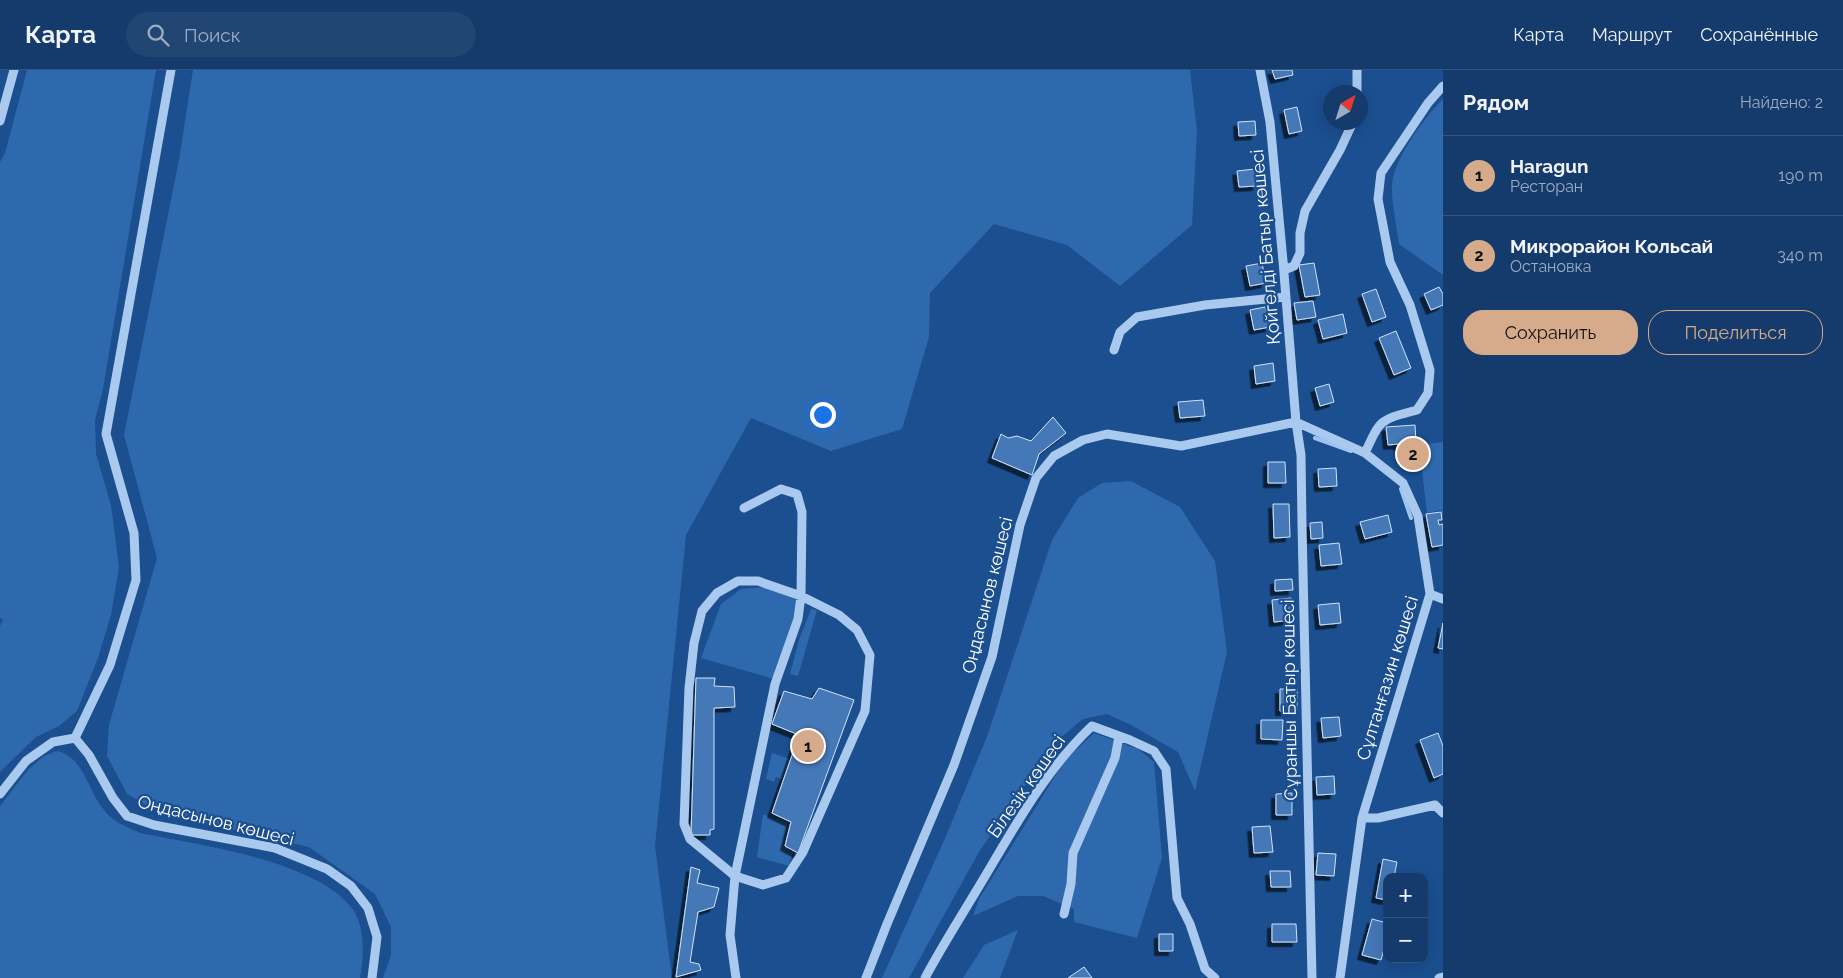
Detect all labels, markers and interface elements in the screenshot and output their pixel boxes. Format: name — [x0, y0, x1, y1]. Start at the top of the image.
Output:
search box — [126, 12, 476, 57]
text: Карта — [25, 20, 96, 49]
icon: search — [144, 21, 172, 49]
text: Поиск — [184, 24, 241, 46]
text: Карта — [1513, 24, 1564, 45]
text: Маршрут — [1592, 24, 1672, 45]
text: Сохранённые — [1700, 24, 1818, 45]
north arrow — [1323, 85, 1368, 130]
text: Рядом — [1463, 90, 1529, 115]
text: Найдено: 2 — [1740, 93, 1823, 112]
street label: Қойгелді Батыр көшесі — [1246, 148, 1284, 346]
text: Haragun — [1510, 155, 1588, 177]
text: 1 — [1475, 166, 1483, 185]
text: 190 m — [1778, 166, 1823, 185]
text: Ресторан — [1510, 177, 1583, 196]
text: Микрорайон Кольсай — [1510, 235, 1713, 257]
text: 2 — [1474, 246, 1484, 265]
text: 340 m — [1777, 246, 1823, 265]
text: Остановка — [1510, 257, 1592, 276]
button: Сохранить — [1463, 310, 1638, 355]
button: Поделиться — [1648, 310, 1823, 355]
your location — [810, 402, 836, 428]
pin: 2 — [1397, 435, 1429, 473]
street label: Оңдасынов көшесі — [957, 515, 1017, 675]
street label: Сұлтанғазин көшесі — [1352, 593, 1422, 763]
street label: Сұраншы Батыр көшесі — [1277, 599, 1301, 801]
pin: 1 — [792, 727, 824, 765]
street label: Білезік көшесі — [983, 730, 1069, 842]
street label: Оңдасынов көшесі — [136, 790, 296, 850]
map controls — [1383, 873, 1428, 963]
button: + — [1383, 873, 1428, 918]
button: − — [1383, 918, 1428, 963]

